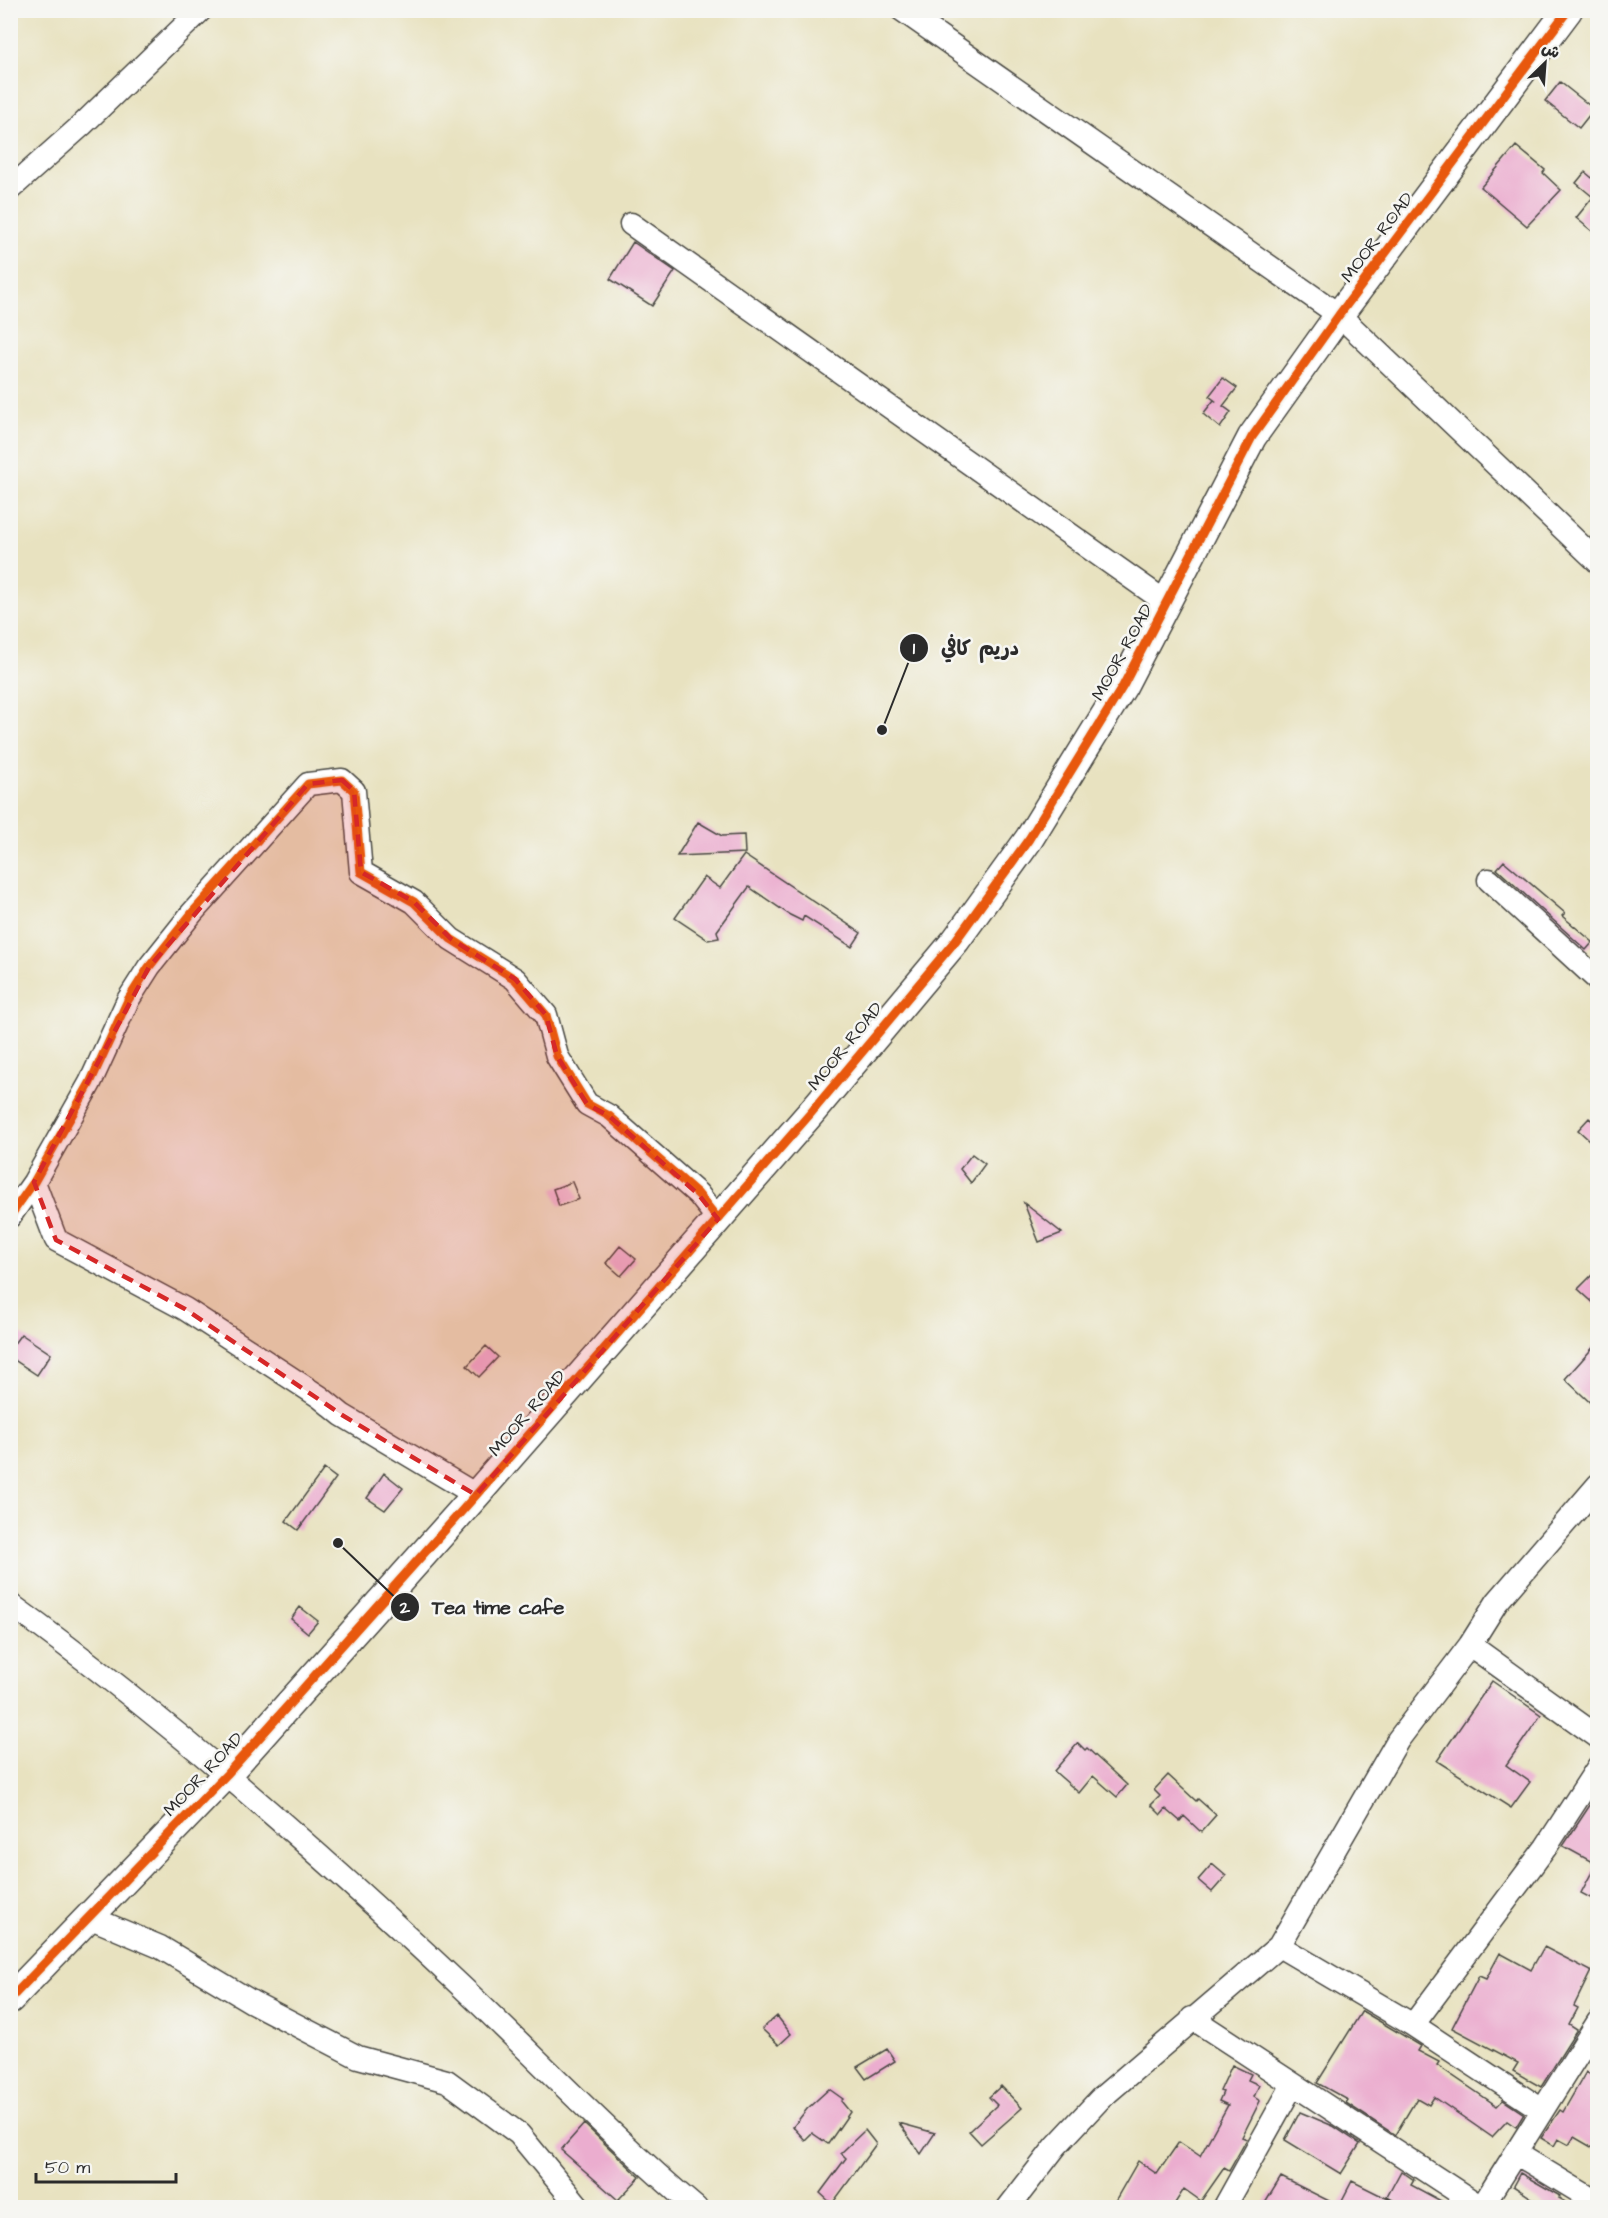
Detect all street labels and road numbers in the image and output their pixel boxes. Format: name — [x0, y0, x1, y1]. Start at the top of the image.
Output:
street label: MOOR ROAD — [1335, 187, 1420, 288]
street label: MOOR ROAD — [1086, 599, 1159, 705]
street label: MOOR ROAD — [802, 997, 889, 1096]
street label: MOOR ROAD — [483, 1364, 572, 1462]
street label: MOOR ROAD — [158, 1726, 249, 1822]

